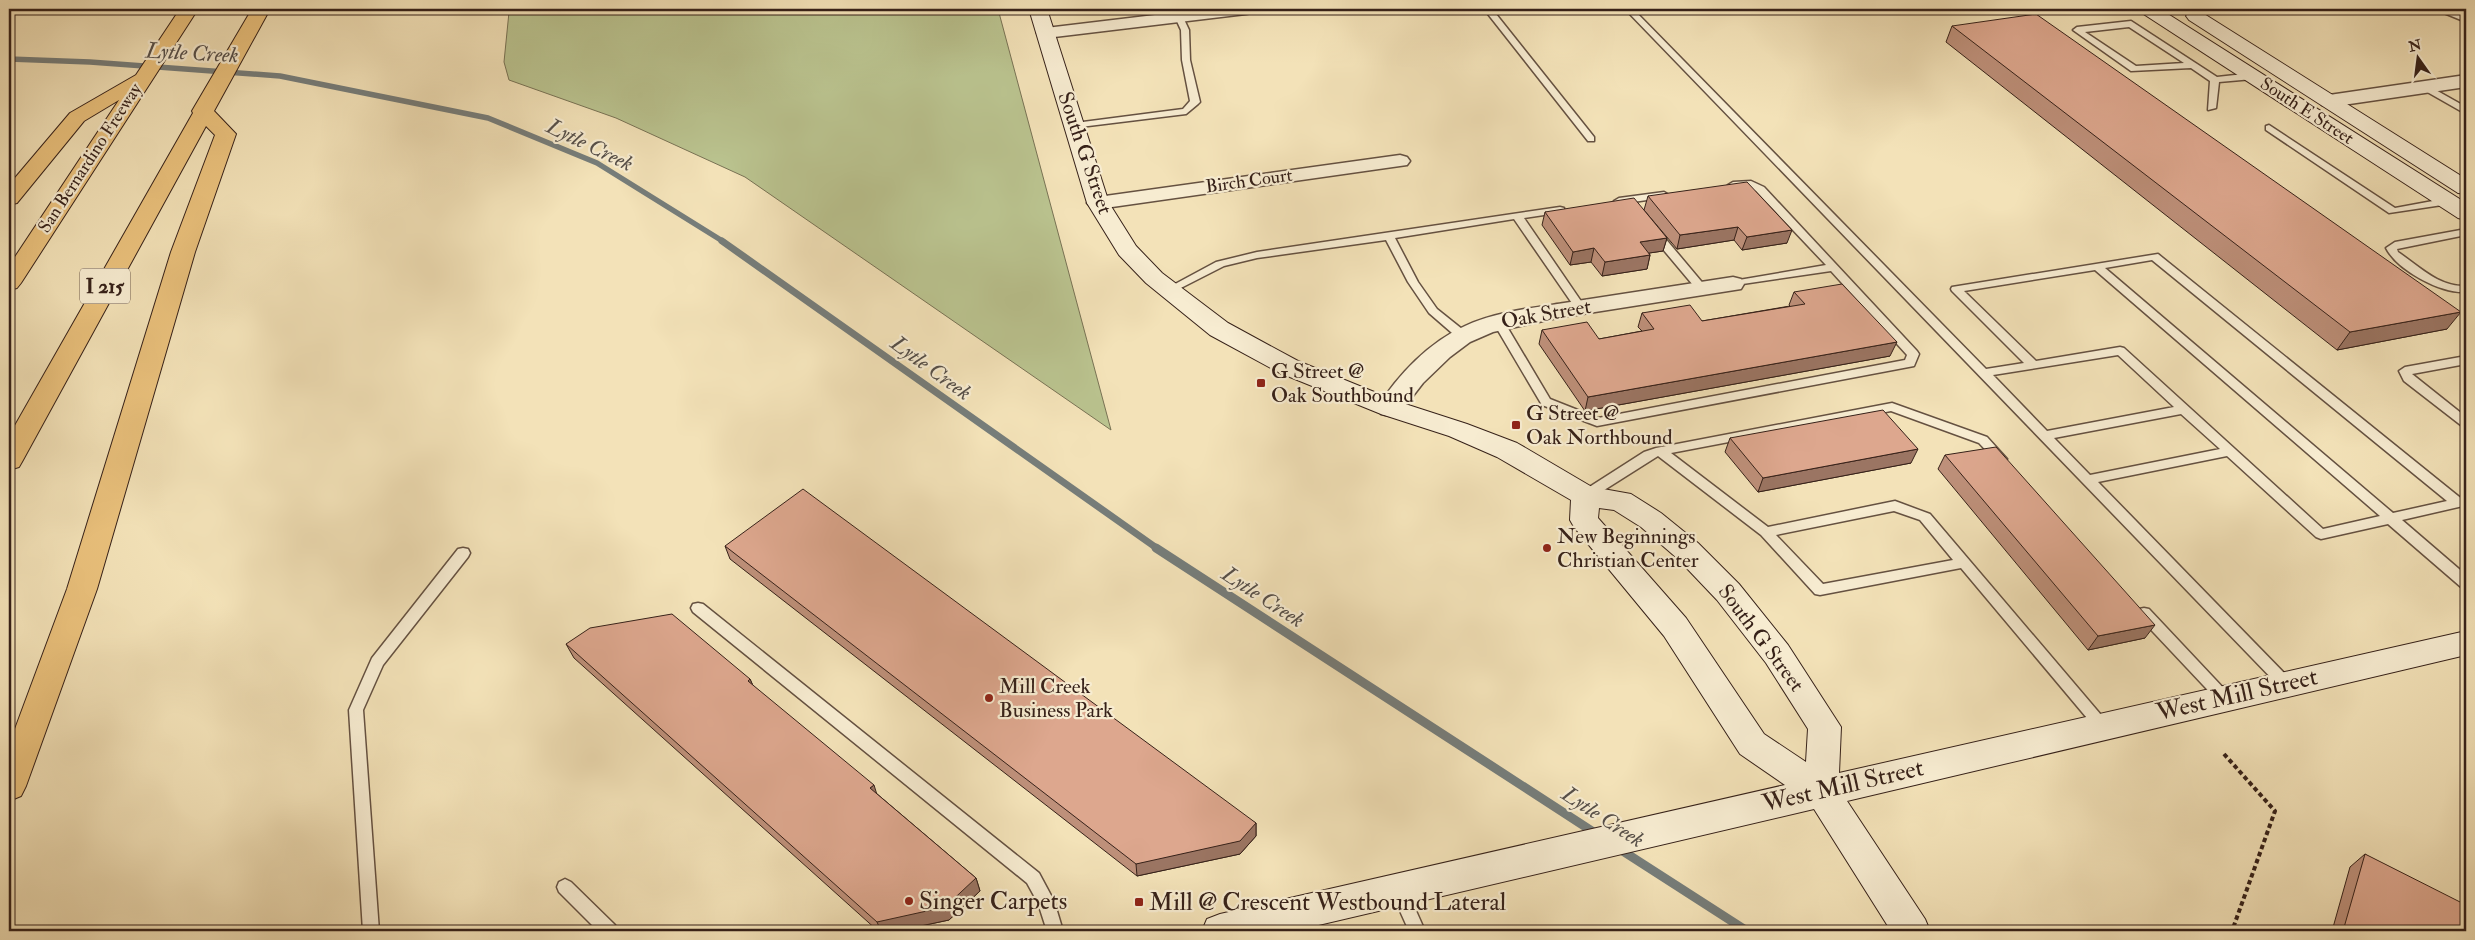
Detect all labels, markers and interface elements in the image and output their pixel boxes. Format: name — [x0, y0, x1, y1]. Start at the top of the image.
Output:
north arrow — [2392, 32, 2442, 82]
text: N — [2406, 36, 2424, 56]
water label: Lytle Creek — [144, 37, 239, 69]
street label: South E Street — [2256, 72, 2358, 150]
street label: San Bernardino Freeway — [33, 78, 148, 237]
street label: South G Street — [1051, 88, 1119, 218]
water label: Lytle Creek — [541, 112, 638, 178]
street label: Birch Court — [1204, 164, 1294, 198]
road number: I 215 — [80, 268, 130, 304]
street label: Oak Street — [1499, 293, 1593, 335]
water label: Lytle Creek — [884, 329, 977, 407]
place label: G Street @ Oak Southbound — [1271, 358, 1415, 409]
marker: G Street @ Oak Southbound — [1255, 377, 1267, 389]
place label: G Street @ Oak Northbound — [1526, 400, 1673, 451]
marker: G Street @ Oak Northbound — [1510, 419, 1522, 431]
place label: New Beginnings Christian Center — [1557, 523, 1699, 574]
marker: New Beginnings Christian Center — [1541, 542, 1553, 554]
water label: Lytle Creek — [1216, 559, 1310, 634]
street label: South G Street — [1712, 579, 1810, 697]
street label: West Mill Street — [2152, 661, 2321, 729]
place label: Mill Creek Business Park — [999, 673, 1113, 724]
marker: Mill Creek Business Park — [983, 692, 995, 704]
street label: West Mill Street — [1758, 752, 1927, 820]
water label: Lytle Creek — [1556, 779, 1650, 854]
place label: Singer Carpets — [919, 886, 1067, 917]
place label: Mill @ Crescent Westbound Lateral — [1149, 887, 1507, 918]
marker: Singer Carpets — [903, 895, 915, 907]
marker: Mill @ Crescent Westbound Lateral — [1133, 896, 1145, 908]

